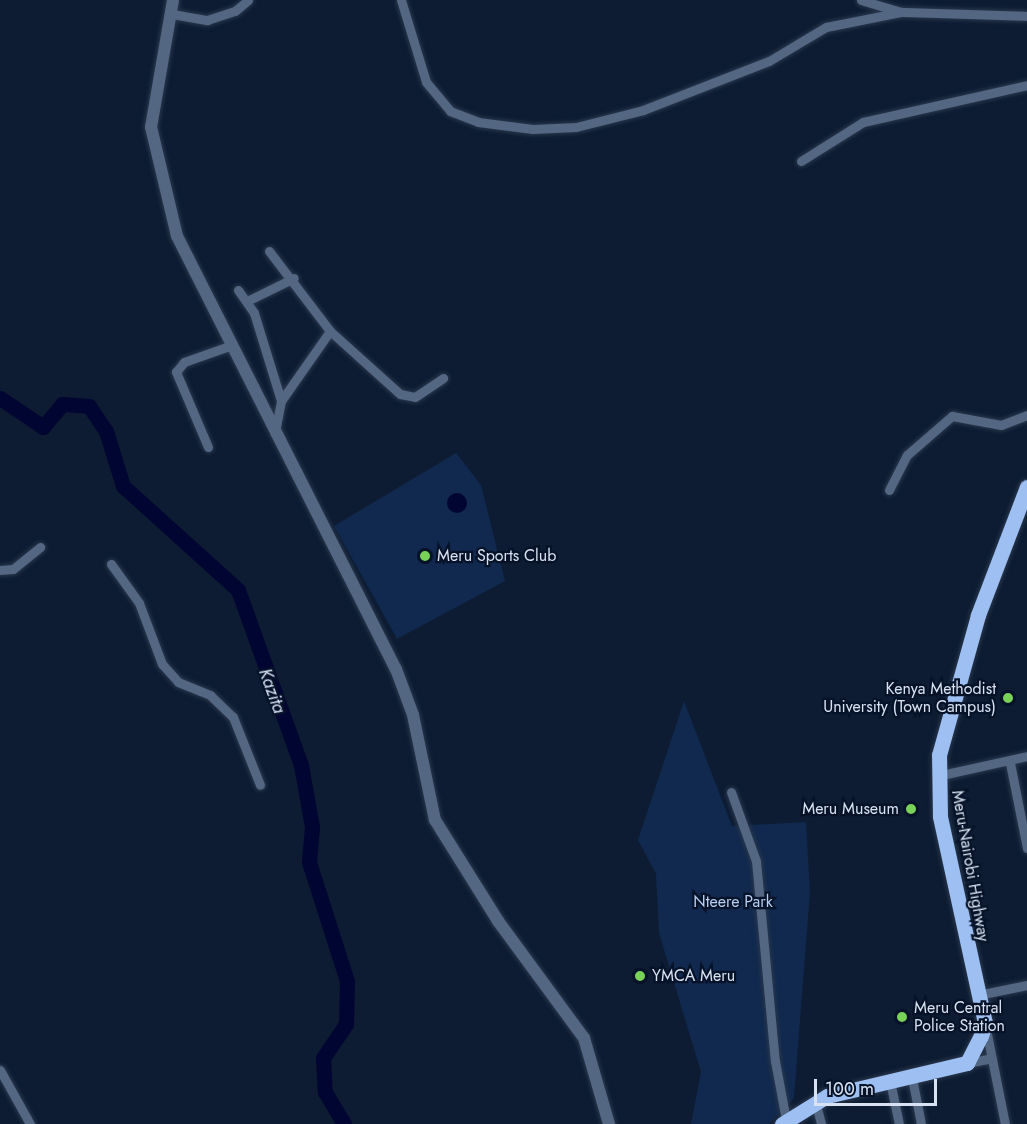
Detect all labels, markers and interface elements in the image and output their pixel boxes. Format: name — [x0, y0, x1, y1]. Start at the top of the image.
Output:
place label: Meru Sports Club — [437, 546, 556, 566]
marker: Meru Sports Club — [418, 549, 432, 563]
water label: Kazita — [254, 665, 290, 717]
place label: Kenya Methodist University (Town Campus) — [823, 679, 996, 717]
marker: Kenya Methodist University (Town Campus) — [1001, 691, 1015, 705]
street label: Meru-Nairobi Highway — [947, 789, 993, 943]
place label: Meru Museum — [802, 799, 899, 819]
marker: Meru Museum — [904, 802, 918, 816]
park label: Nteere Park — [693, 892, 773, 912]
place label: YMCA Meru — [652, 966, 735, 986]
marker: YMCA Meru — [633, 969, 647, 983]
place label: Meru Central Police Station — [914, 998, 1005, 1036]
marker: Meru Central Police Station — [895, 1010, 909, 1024]
scale bar — [817, 1067, 940, 1105]
text: 100 m — [825, 1076, 874, 1102]

